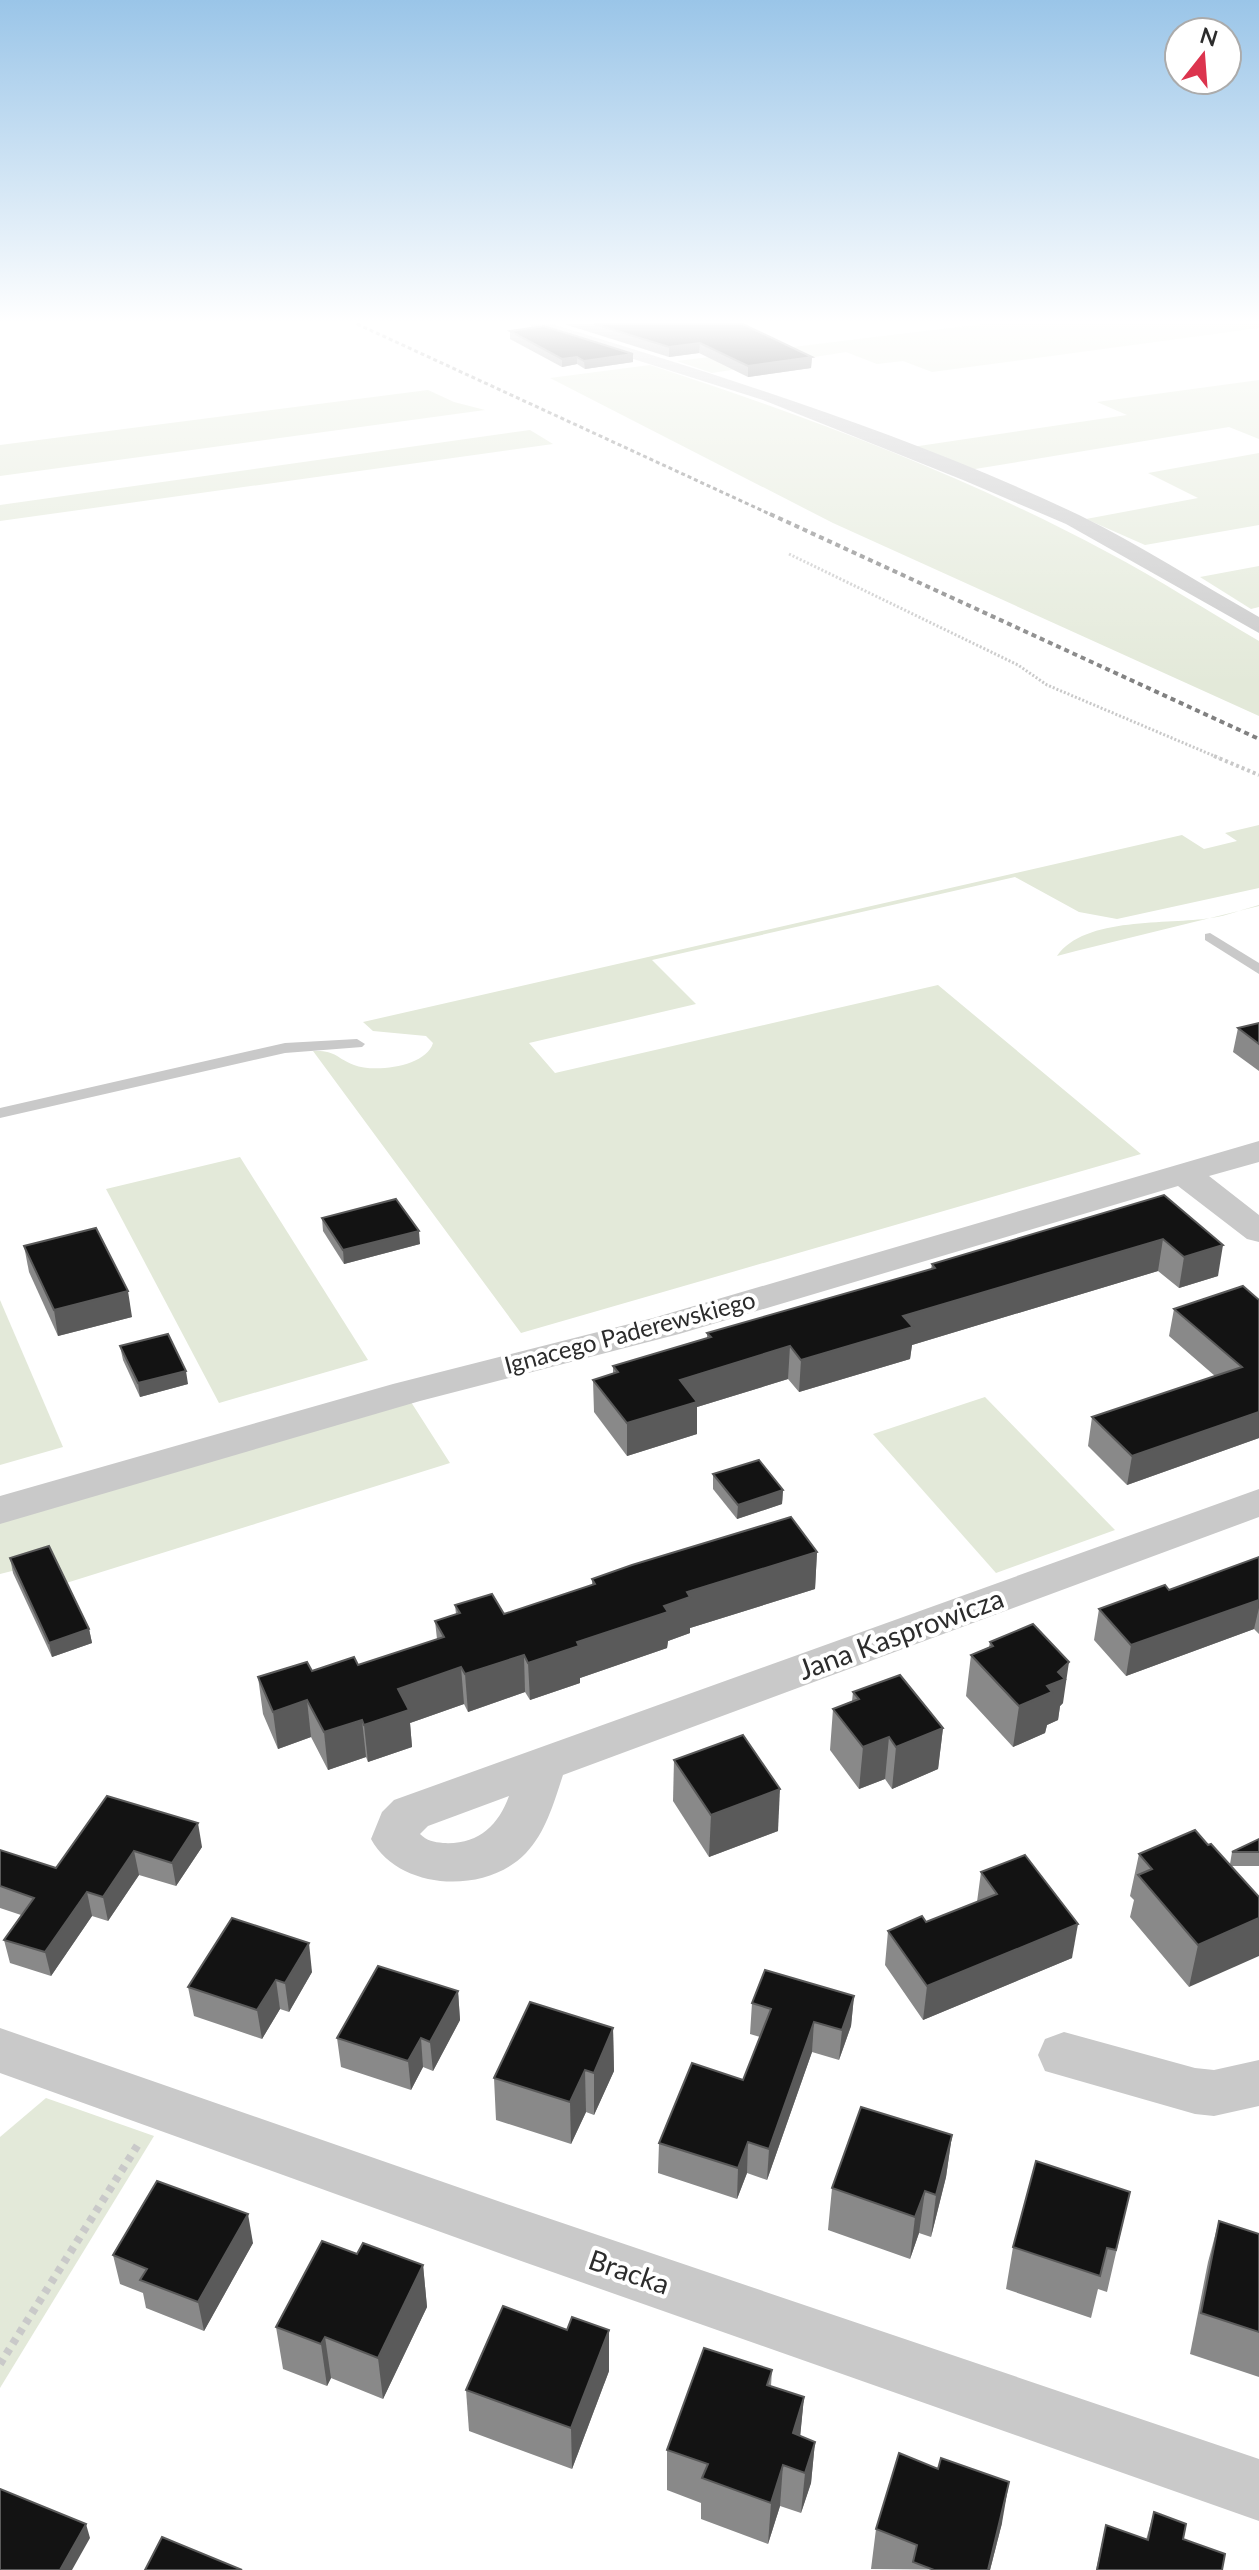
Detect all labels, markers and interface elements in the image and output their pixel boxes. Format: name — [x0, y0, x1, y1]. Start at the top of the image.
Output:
north arrow — [1163, 16, 1243, 96]
text: N — [1197, 21, 1221, 52]
street label: Ignacego Paderewskiego — [501, 1284, 758, 1379]
street label: Jana Kasprowicza — [793, 1580, 1008, 1686]
street label: Bracka — [584, 2241, 674, 2301]

